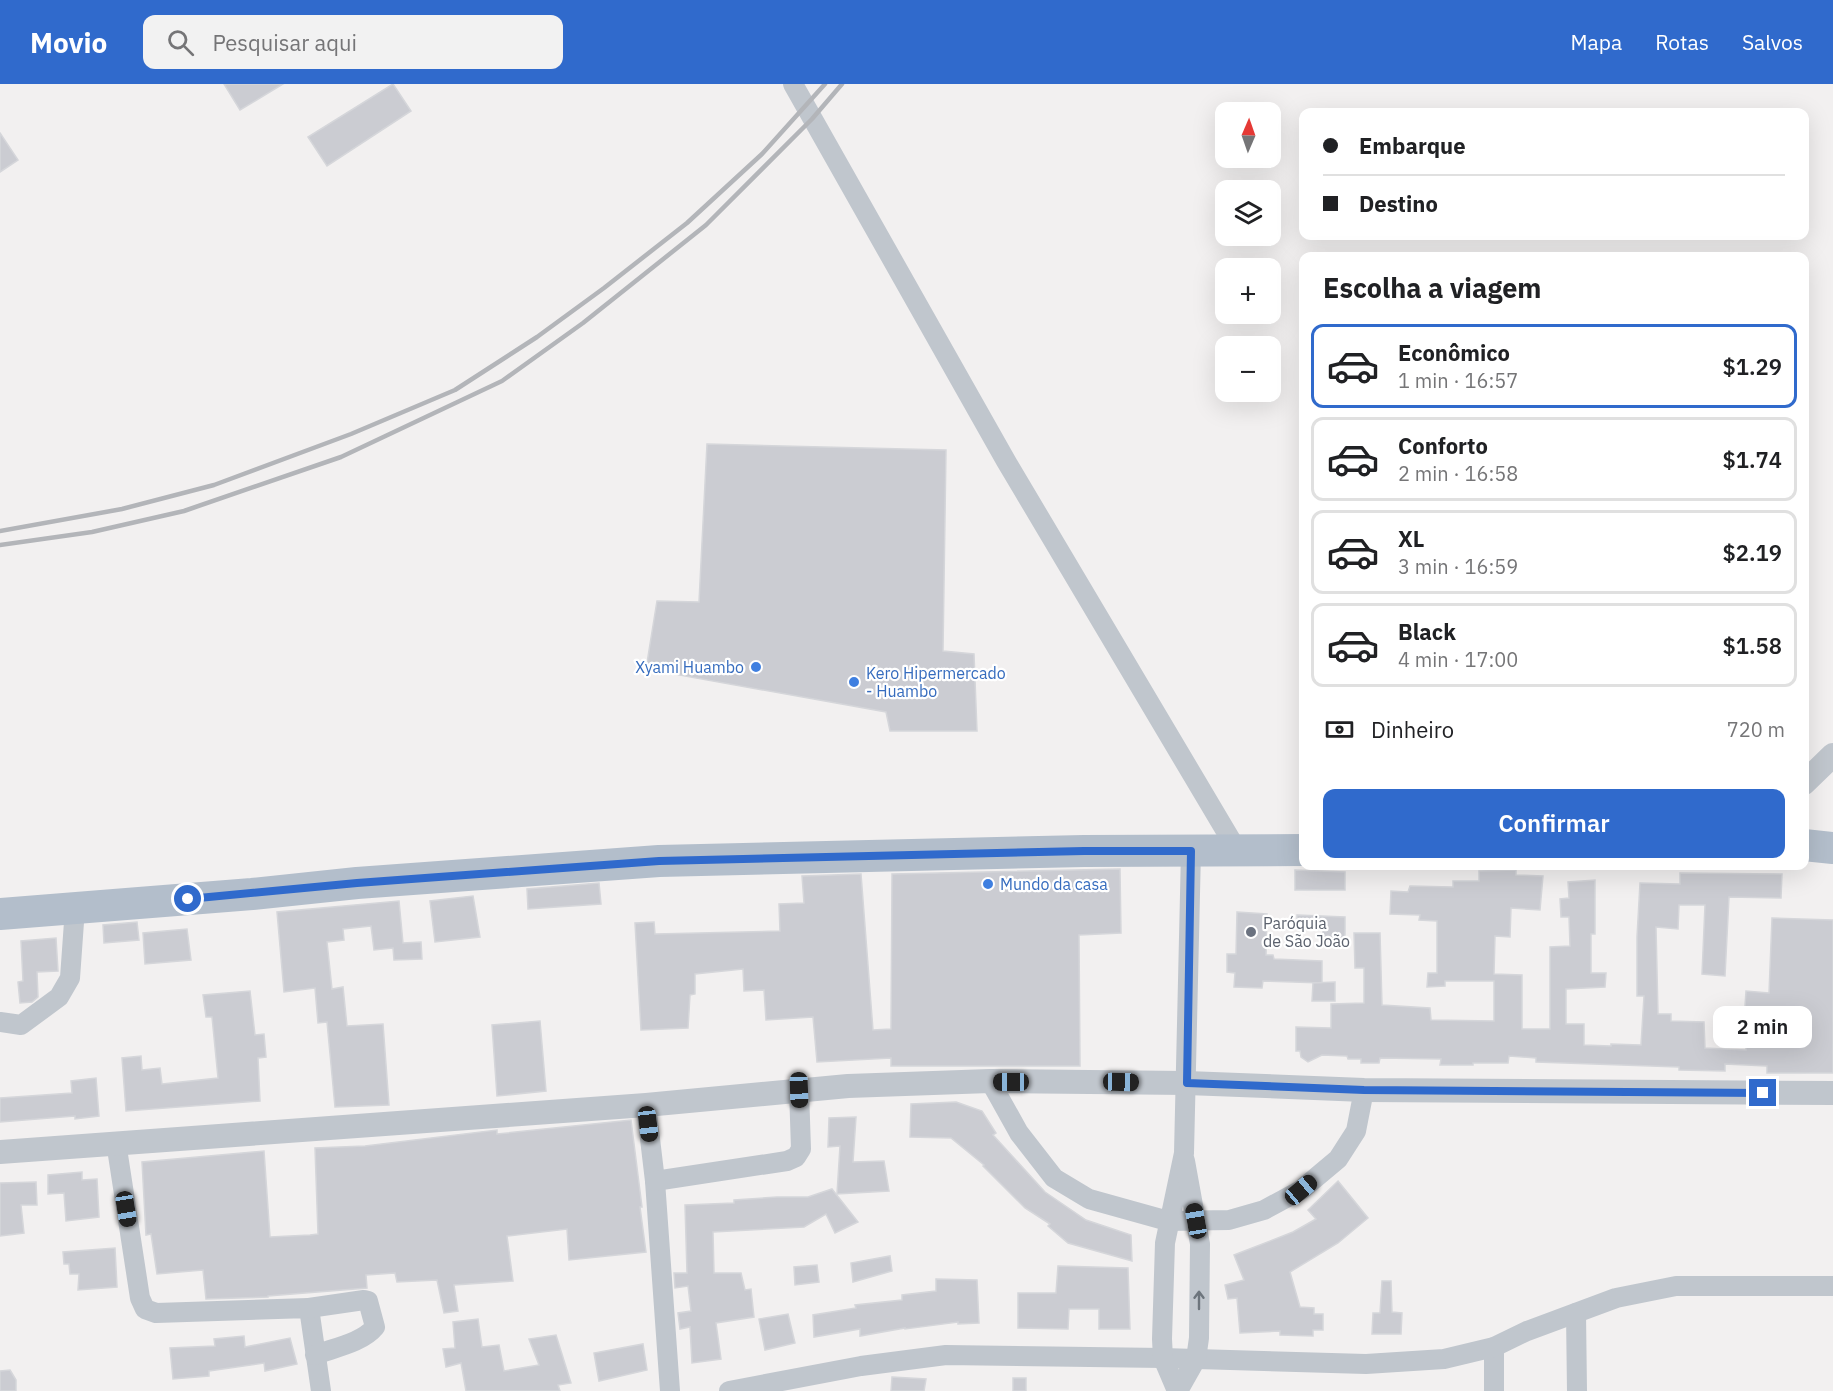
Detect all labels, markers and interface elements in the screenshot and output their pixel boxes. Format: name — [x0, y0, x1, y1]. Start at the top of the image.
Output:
search box — [143, 15, 563, 69]
text: Movio — [30, 24, 107, 61]
icon: search — [164, 26, 197, 59]
text: Pesquisar aqui — [212, 28, 357, 57]
text: Mapa — [1571, 28, 1622, 56]
text: Rotas — [1655, 28, 1709, 56]
text: Salvos — [1742, 28, 1803, 56]
north arrow — [1215, 102, 1281, 168]
map controls — [1215, 102, 1281, 402]
text: Embarque — [1359, 131, 1466, 160]
button: layers — [1215, 180, 1281, 246]
text: Destino — [1359, 189, 1438, 218]
button: + — [1215, 258, 1281, 324]
text: Escolha a viagem — [1323, 270, 1541, 305]
button: − — [1215, 336, 1281, 402]
text: Econômico — [1398, 338, 1510, 367]
icon: car — [1326, 339, 1380, 393]
text: $1.29 — [1723, 352, 1782, 381]
text: 1 min · 16:57 — [1398, 367, 1518, 394]
text: Conforto — [1398, 431, 1488, 460]
icon: car — [1326, 432, 1380, 486]
text: $1.74 — [1723, 445, 1782, 474]
text: 2 min · 16:58 — [1398, 460, 1518, 487]
text: XL — [1398, 524, 1424, 553]
icon: car — [1326, 525, 1380, 579]
text: $2.19 — [1723, 538, 1782, 567]
text: 3 min · 16:59 — [1398, 553, 1518, 580]
text: Black — [1398, 617, 1456, 646]
icon: car — [1326, 618, 1380, 672]
text: $1.58 — [1723, 631, 1782, 660]
text: 4 min · 17:00 — [1398, 646, 1518, 673]
place label: Xyami Huambo — [635, 657, 744, 677]
marker: Xyami Huambo — [749, 660, 763, 674]
place label: Kero Hipermercado - Huambo — [866, 663, 1006, 701]
marker: Kero Hipermercado - Huambo — [847, 675, 861, 689]
icon: cash — [1323, 713, 1356, 746]
text: Dinheiro — [1371, 715, 1454, 744]
text: 720 m — [1727, 716, 1785, 743]
button: Confirmar — [1323, 789, 1785, 858]
place label: Mundo da casa — [1000, 874, 1108, 894]
marker: Mundo da casa — [981, 877, 995, 891]
route start — [174, 885, 201, 912]
place label: Paróquia de São João — [1263, 913, 1350, 951]
marker: Paróquia de São João — [1244, 925, 1258, 939]
callout: 2 min — [1714, 1006, 1812, 1048]
text: 2 min — [1737, 1013, 1788, 1040]
car — [789, 1072, 809, 1108]
car — [993, 1073, 1029, 1091]
car — [1103, 1073, 1139, 1091]
route end — [1749, 1079, 1776, 1106]
car — [637, 1105, 659, 1143]
car — [1281, 1172, 1321, 1208]
car — [114, 1190, 138, 1228]
car — [1184, 1202, 1208, 1240]
one-way arrow — [1193, 1291, 1205, 1311]

